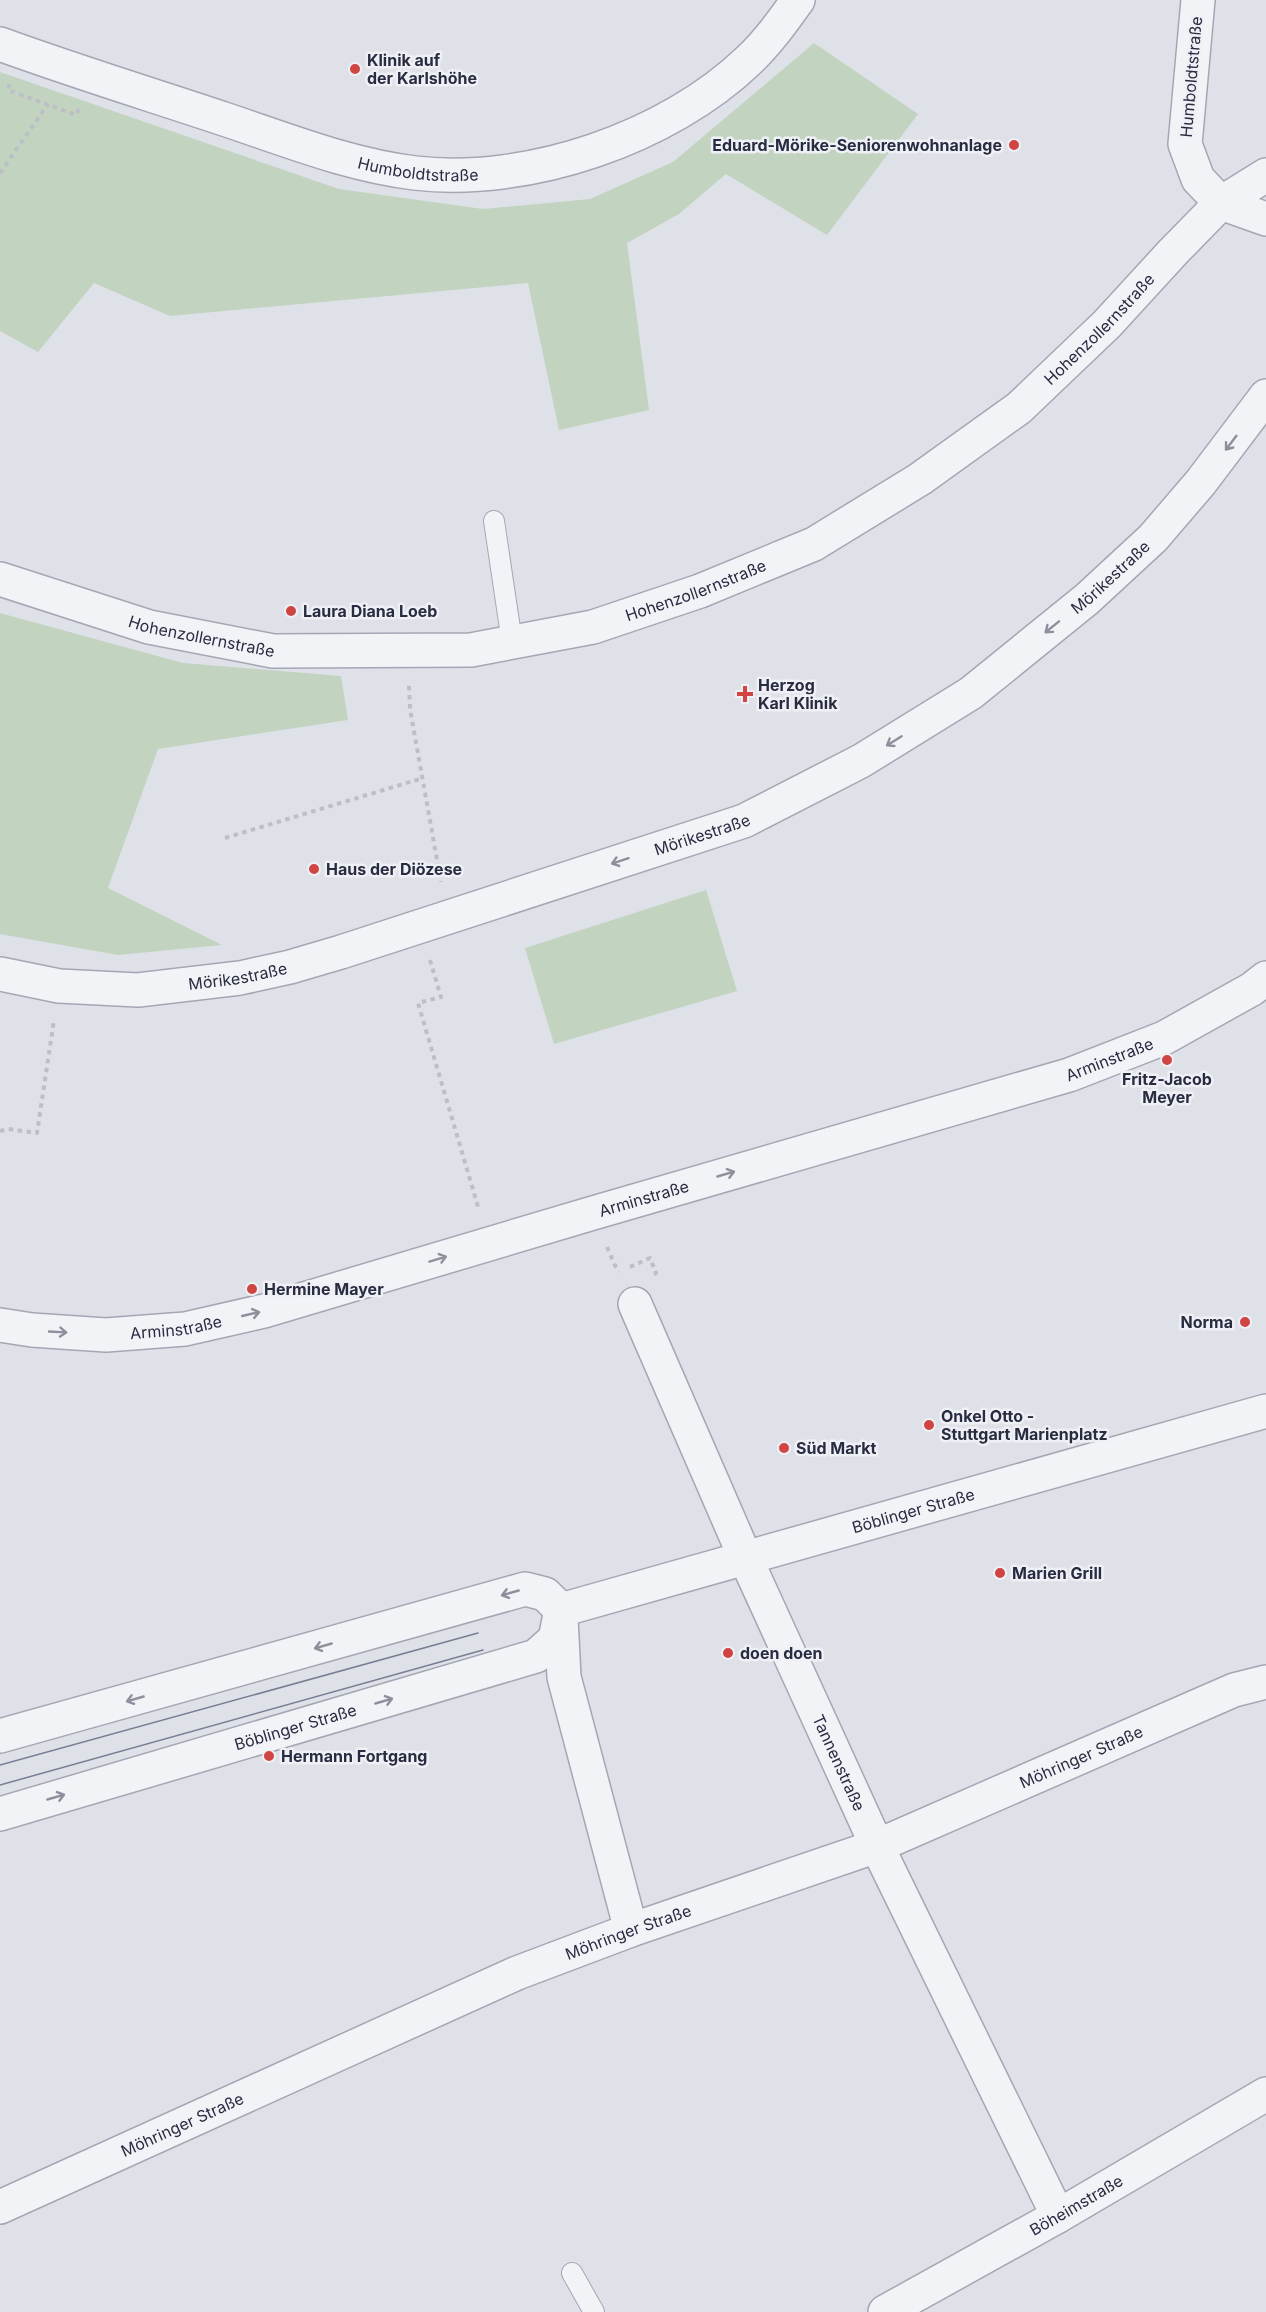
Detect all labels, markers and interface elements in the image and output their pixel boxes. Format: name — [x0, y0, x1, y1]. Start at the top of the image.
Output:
street label: Humboldtstraße — [1176, 16, 1206, 138]
place label: Klinik auf der Karlshöhe — [367, 50, 477, 88]
marker: Klinik auf der Karlshöhe — [348, 62, 362, 76]
place label: Eduard-Mörike-Seniorenwohnanlage — [712, 135, 1002, 155]
marker: Eduard-Mörike-Seniorenwohnanlage — [1007, 138, 1021, 152]
street label: Humboldtstraße — [356, 152, 479, 185]
street label: Hohenzollernstraße — [1040, 269, 1158, 389]
one-way arrow — [1224, 435, 1237, 451]
street label: Mörikestraße — [1067, 536, 1154, 618]
street label: Hohenzollernstraße — [623, 555, 769, 625]
place label: Laura Diana Loeb — [303, 601, 437, 621]
marker: Laura Diana Loeb — [284, 604, 298, 618]
street label: Hohenzollernstraße — [126, 611, 276, 661]
one-way arrow — [1044, 621, 1060, 634]
place label: Herzog Karl Klinik — [758, 675, 838, 713]
marker: Herzog Karl Klinik — [736, 685, 754, 703]
one-way arrow — [886, 735, 903, 747]
street label: Mörikestraße — [651, 809, 754, 860]
one-way arrow — [611, 856, 630, 867]
place label: Haus der Diözese — [326, 859, 462, 879]
marker: Haus der Diözese — [307, 862, 321, 876]
street label: Mörikestraße — [187, 958, 289, 994]
street label: Arminstraße — [1063, 1033, 1156, 1085]
marker: Fritz-Jacob Meyer — [1160, 1053, 1174, 1067]
place label: Fritz-Jacob Meyer — [1122, 1069, 1212, 1107]
one-way arrow — [716, 1168, 735, 1179]
street label: Arminstraße — [597, 1176, 691, 1221]
one-way arrow — [428, 1253, 447, 1264]
place label: Hermine Mayer — [264, 1279, 384, 1299]
marker: Hermine Mayer — [245, 1282, 259, 1296]
one-way arrow — [241, 1308, 260, 1320]
street label: Arminstraße — [129, 1311, 224, 1343]
place label: Norma — [1180, 1312, 1233, 1332]
marker: Norma — [1238, 1315, 1252, 1329]
one-way arrow — [48, 1327, 67, 1338]
place label: Onkel Otto - Stuttgart Marienplatz — [941, 1406, 1108, 1444]
marker: Onkel Otto - Stuttgart Marienplatz — [922, 1418, 936, 1432]
place label: Süd Markt — [796, 1438, 877, 1458]
marker: Süd Markt — [777, 1441, 791, 1455]
street label: Böblinger Straße — [850, 1484, 977, 1537]
place label: Marien Grill — [1012, 1563, 1102, 1583]
marker: Marien Grill — [993, 1566, 1007, 1580]
one-way arrow — [501, 1588, 520, 1599]
one-way arrow — [314, 1641, 333, 1652]
place label: doen doen — [740, 1643, 823, 1663]
marker: doen doen — [721, 1646, 735, 1660]
one-way arrow — [126, 1693, 145, 1705]
one-way arrow — [374, 1695, 393, 1706]
street label: Böblinger Straße — [232, 1699, 359, 1754]
street label: Tannenstraße — [808, 1711, 870, 1814]
street label: Möhringer Straße — [1016, 1721, 1146, 1793]
place label: Hermann Fortgang — [281, 1746, 427, 1766]
marker: Hermann Fortgang — [262, 1749, 276, 1763]
one-way arrow — [46, 1791, 65, 1802]
street label: Möhringer Straße — [562, 1900, 694, 1964]
street label: Möhringer Straße — [118, 2088, 247, 2161]
street label: Böheimstraße — [1026, 2170, 1126, 2240]

